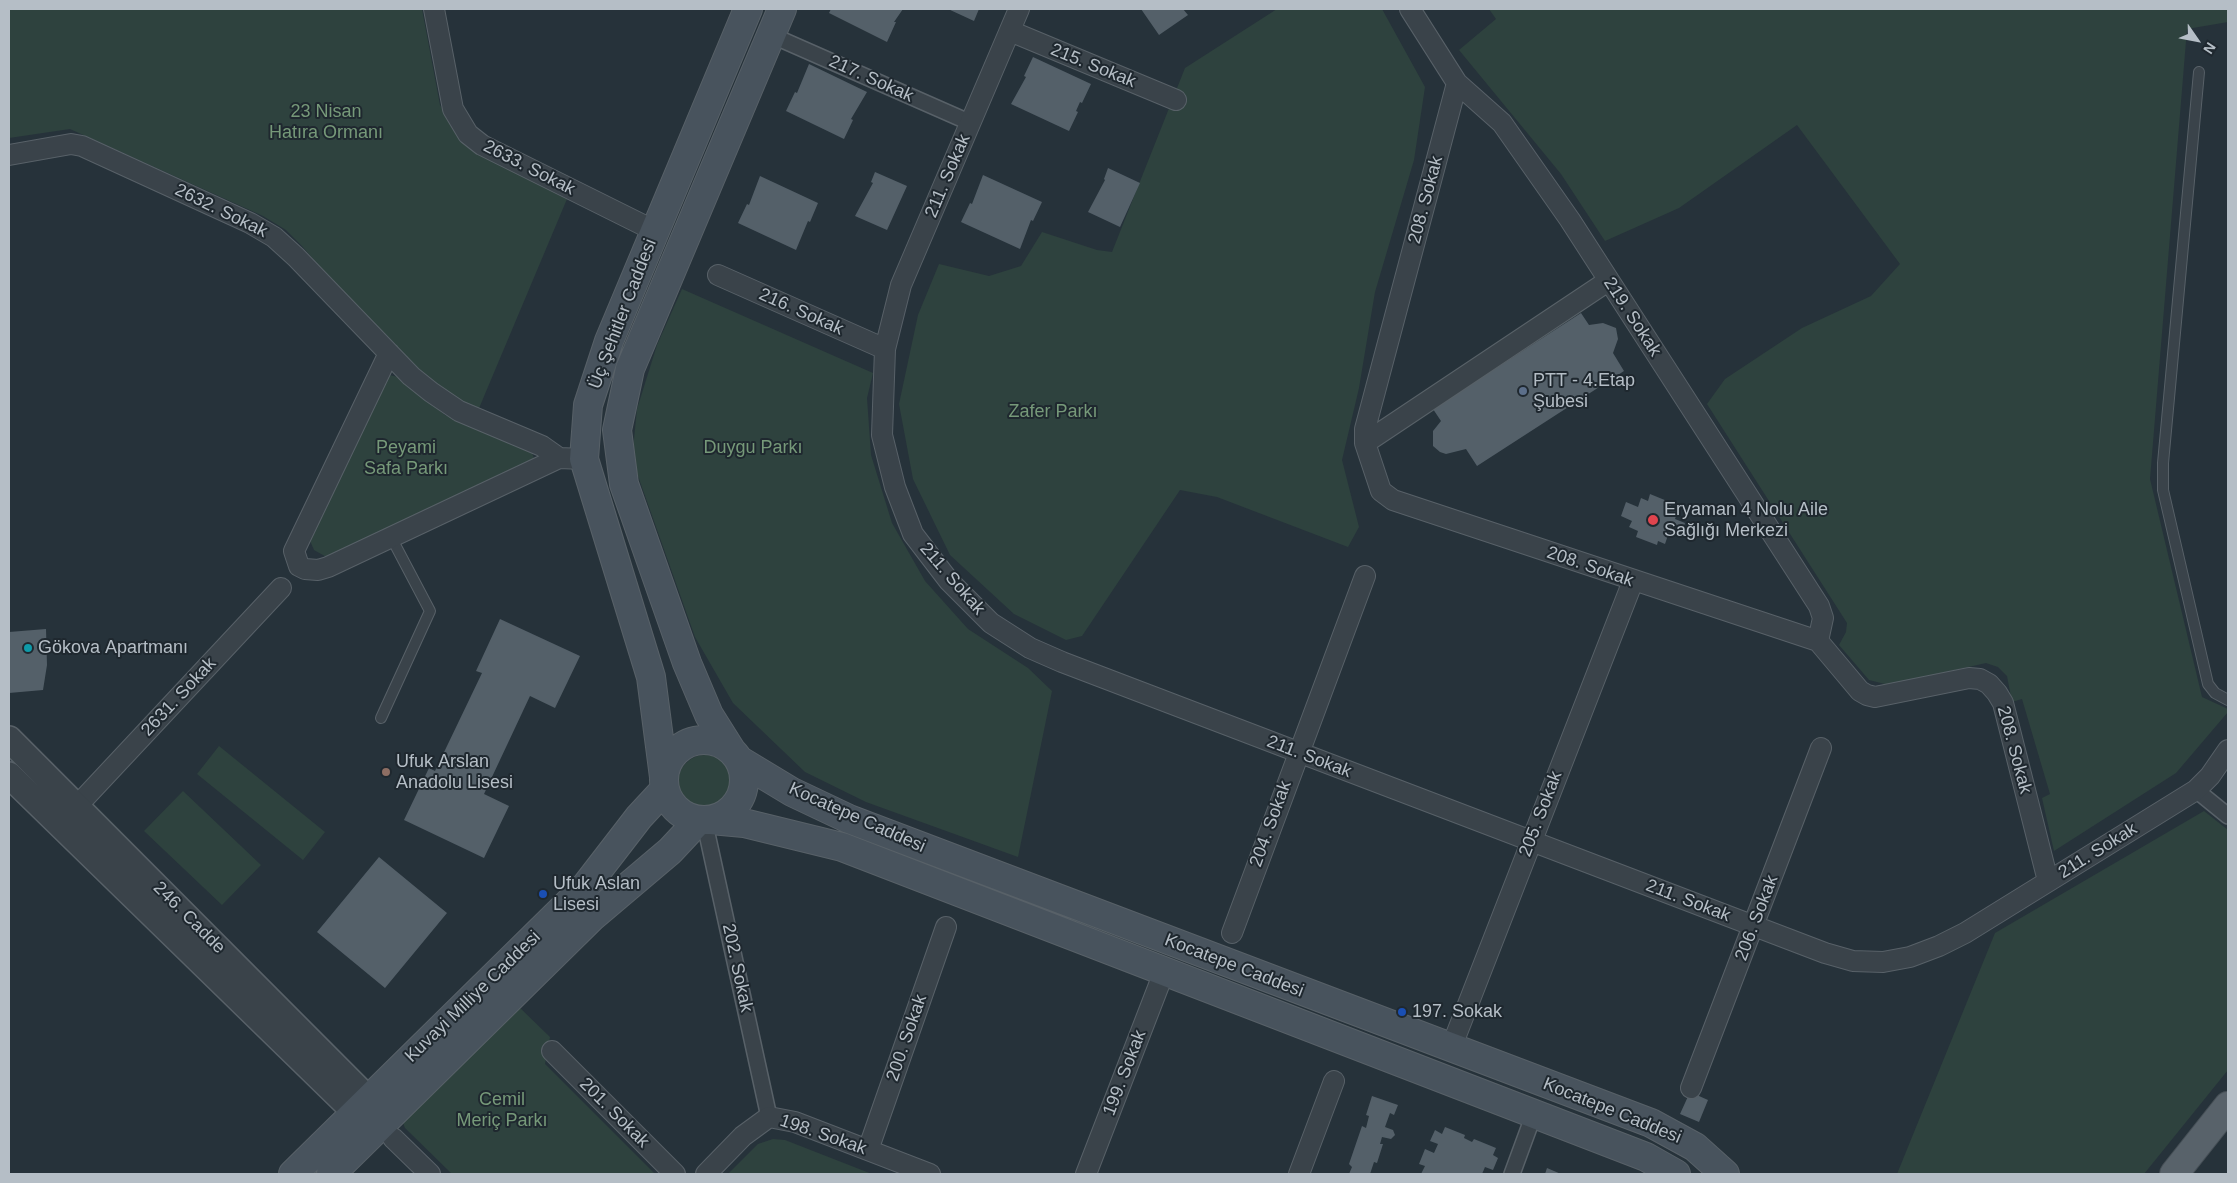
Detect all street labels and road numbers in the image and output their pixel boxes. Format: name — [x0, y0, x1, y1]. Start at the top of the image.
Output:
street label: 215. Sokak — [1047, 39, 1139, 93]
street label: 217. Sokak — [825, 51, 917, 107]
street label: 211. Sokak — [921, 131, 975, 221]
street label: 2633. Sokak — [480, 136, 578, 200]
street label: 208. Sokak — [1404, 154, 1448, 246]
street label: 2632. Sokak — [171, 179, 271, 243]
street label: Üç Şehitler Caddesi — [584, 236, 662, 392]
street label: 219. Sokak — [1598, 273, 1666, 361]
street label: 216. Sokak — [755, 284, 847, 340]
street label: 211. Sokak — [915, 538, 989, 620]
street label: 208. Sokak — [1544, 542, 1636, 592]
street label: 2631. Sokak — [137, 653, 221, 741]
street label: 208. Sokak — [1992, 704, 2036, 796]
street label: 211. Sokak — [1264, 731, 1354, 783]
street label: 205. Sokak — [1515, 768, 1567, 860]
street label: Kocatepe Caddesi — [785, 778, 929, 858]
street label: 204. Sokak — [1245, 778, 1297, 870]
street label: 211. Sokak — [2055, 818, 2141, 884]
street label: 206. Sokak — [1731, 872, 1783, 964]
street label: 211. Sokak — [1643, 875, 1733, 927]
street label: 246. Cadde — [148, 877, 230, 959]
street label: 202. Sokak — [717, 922, 757, 1014]
street label: Kuvayi Milliye Caddesi — [401, 927, 545, 1067]
street label: Kocatepe Caddesi — [1161, 930, 1307, 1002]
street label: 200. Sokak — [882, 992, 932, 1084]
street label: 199. Sokak — [1099, 1027, 1151, 1119]
street label: Kocatepe Caddesi — [1540, 1073, 1684, 1149]
street label: 201. Sokak — [575, 1074, 653, 1152]
street label: 198. Sokak — [777, 1110, 869, 1160]

